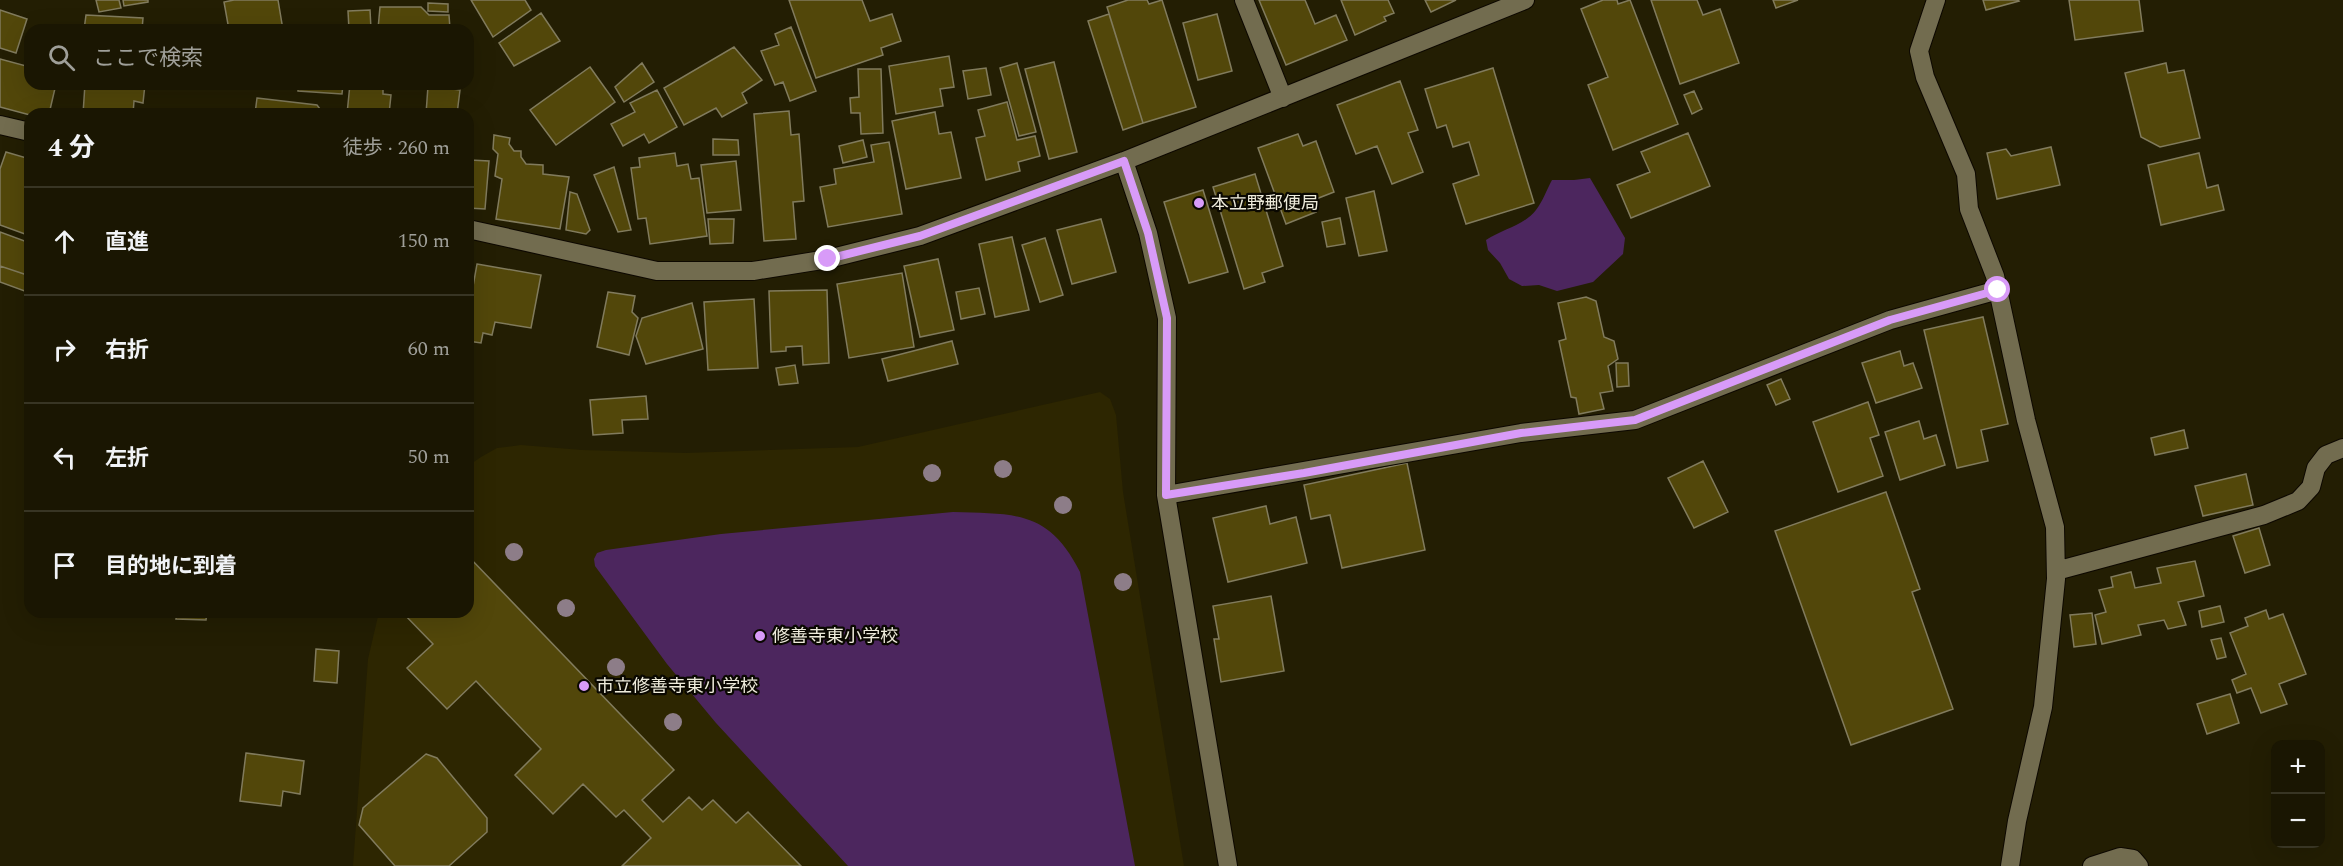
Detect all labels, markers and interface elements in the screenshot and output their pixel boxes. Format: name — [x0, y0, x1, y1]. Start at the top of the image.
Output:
search box — [24, 24, 474, 90]
icon: search — [45, 41, 78, 74]
text: ここで検索 — [93, 42, 203, 75]
text: 4 分 — [48, 128, 95, 168]
text: 徒歩 · 260 m — [343, 133, 450, 163]
place label: 本立野郵便局 — [1211, 190, 1319, 217]
marker: 本立野郵便局 — [1192, 196, 1206, 210]
icon: ahead — [48, 225, 81, 258]
text: 直進 — [105, 226, 149, 259]
text: 150 m — [398, 226, 450, 256]
route end — [814, 245, 840, 271]
route start — [1984, 276, 2010, 302]
icon: right — [48, 333, 81, 366]
text: 右折 — [105, 334, 149, 367]
text: 60 m — [408, 334, 450, 364]
icon: left — [48, 441, 81, 474]
text: 左折 — [105, 442, 149, 475]
text: 50 m — [408, 442, 450, 472]
icon: arrive — [48, 549, 81, 582]
text: 目的地に到着 — [105, 550, 237, 583]
place label: 修善寺東小学校 — [772, 623, 898, 650]
marker: 修善寺東小学校 — [753, 629, 767, 643]
place label: 市立修善寺東小学校 — [596, 673, 758, 700]
marker: 市立修善寺東小学校 — [577, 679, 591, 693]
map controls — [2271, 740, 2325, 848]
button: + — [2271, 740, 2325, 794]
button: − — [2271, 794, 2325, 848]

